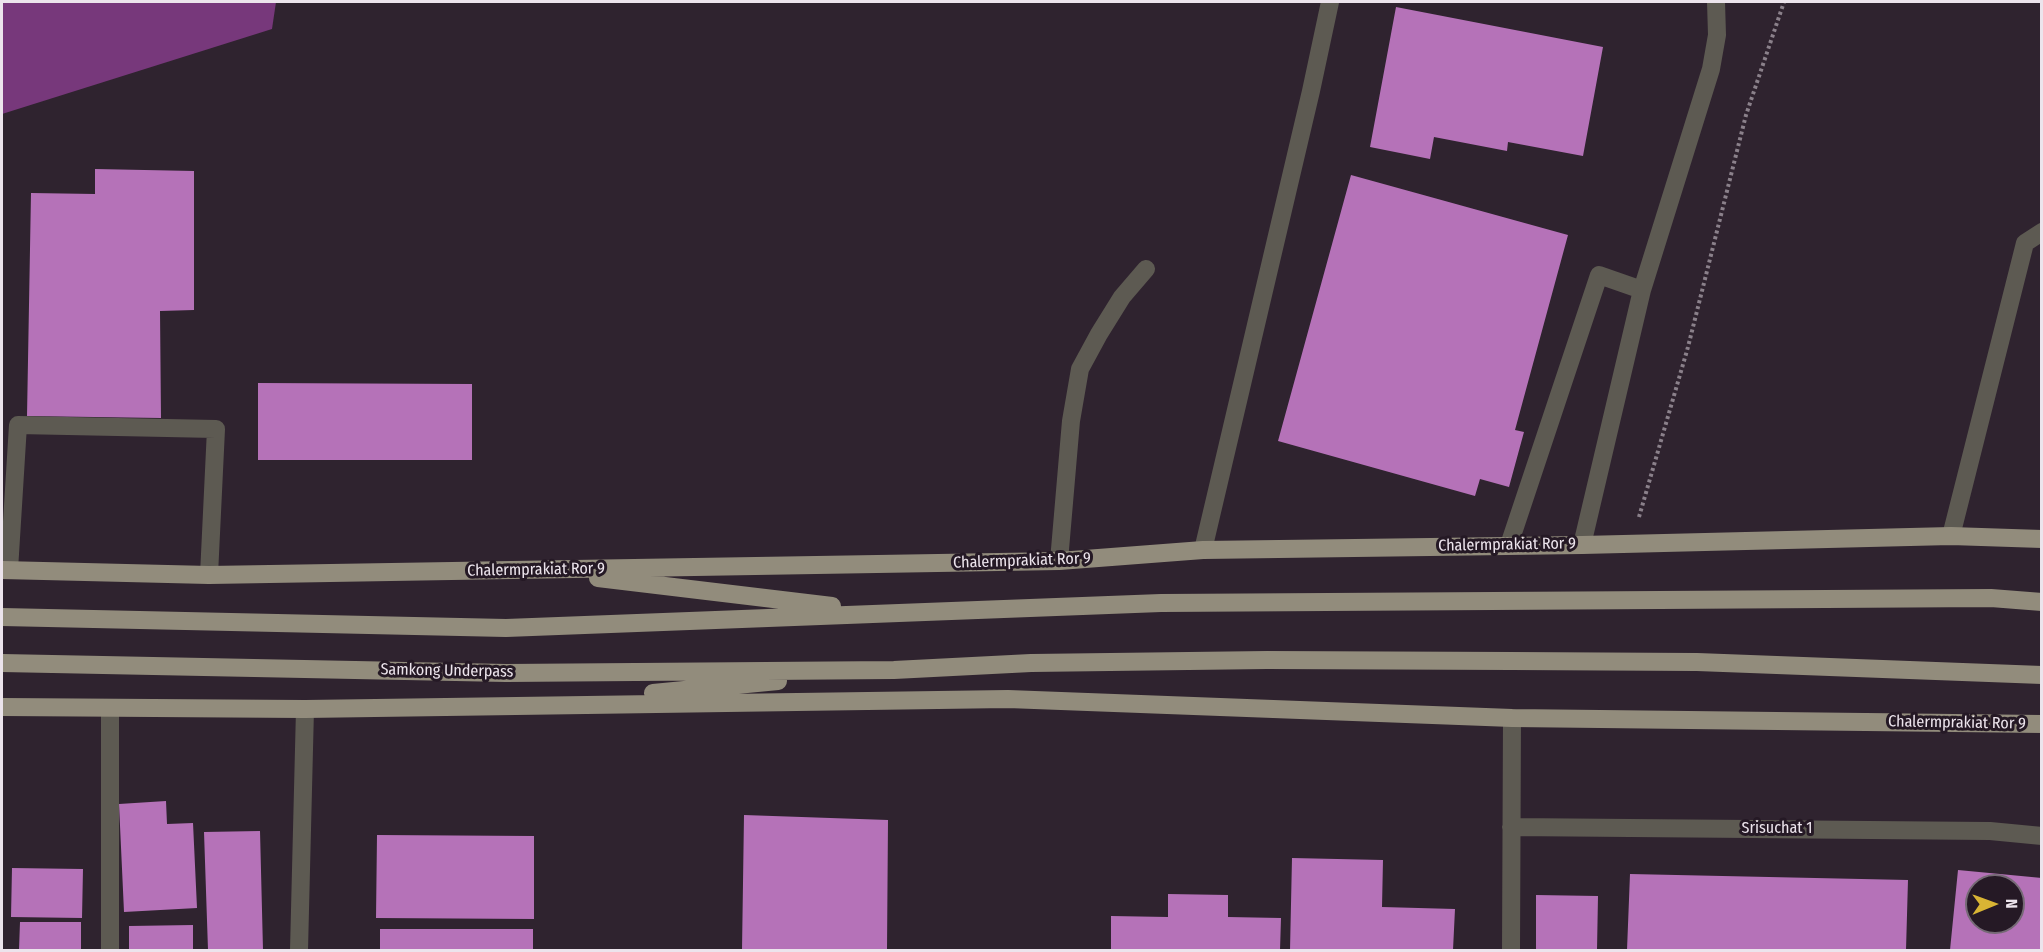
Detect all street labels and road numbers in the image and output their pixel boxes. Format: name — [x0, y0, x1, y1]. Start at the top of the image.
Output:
street label: Chalermprakiat Ror 9 — [1438, 534, 1576, 556]
street label: Chalermprakiat Ror 9 — [953, 549, 1091, 573]
street label: Chalermprakiat Ror 9 — [467, 559, 605, 581]
street label: Samkong Underpass — [380, 660, 514, 682]
street label: Chalermprakiat Ror 9 — [1888, 712, 2026, 734]
street label: Srisuchat 1 — [1741, 819, 1813, 839]

